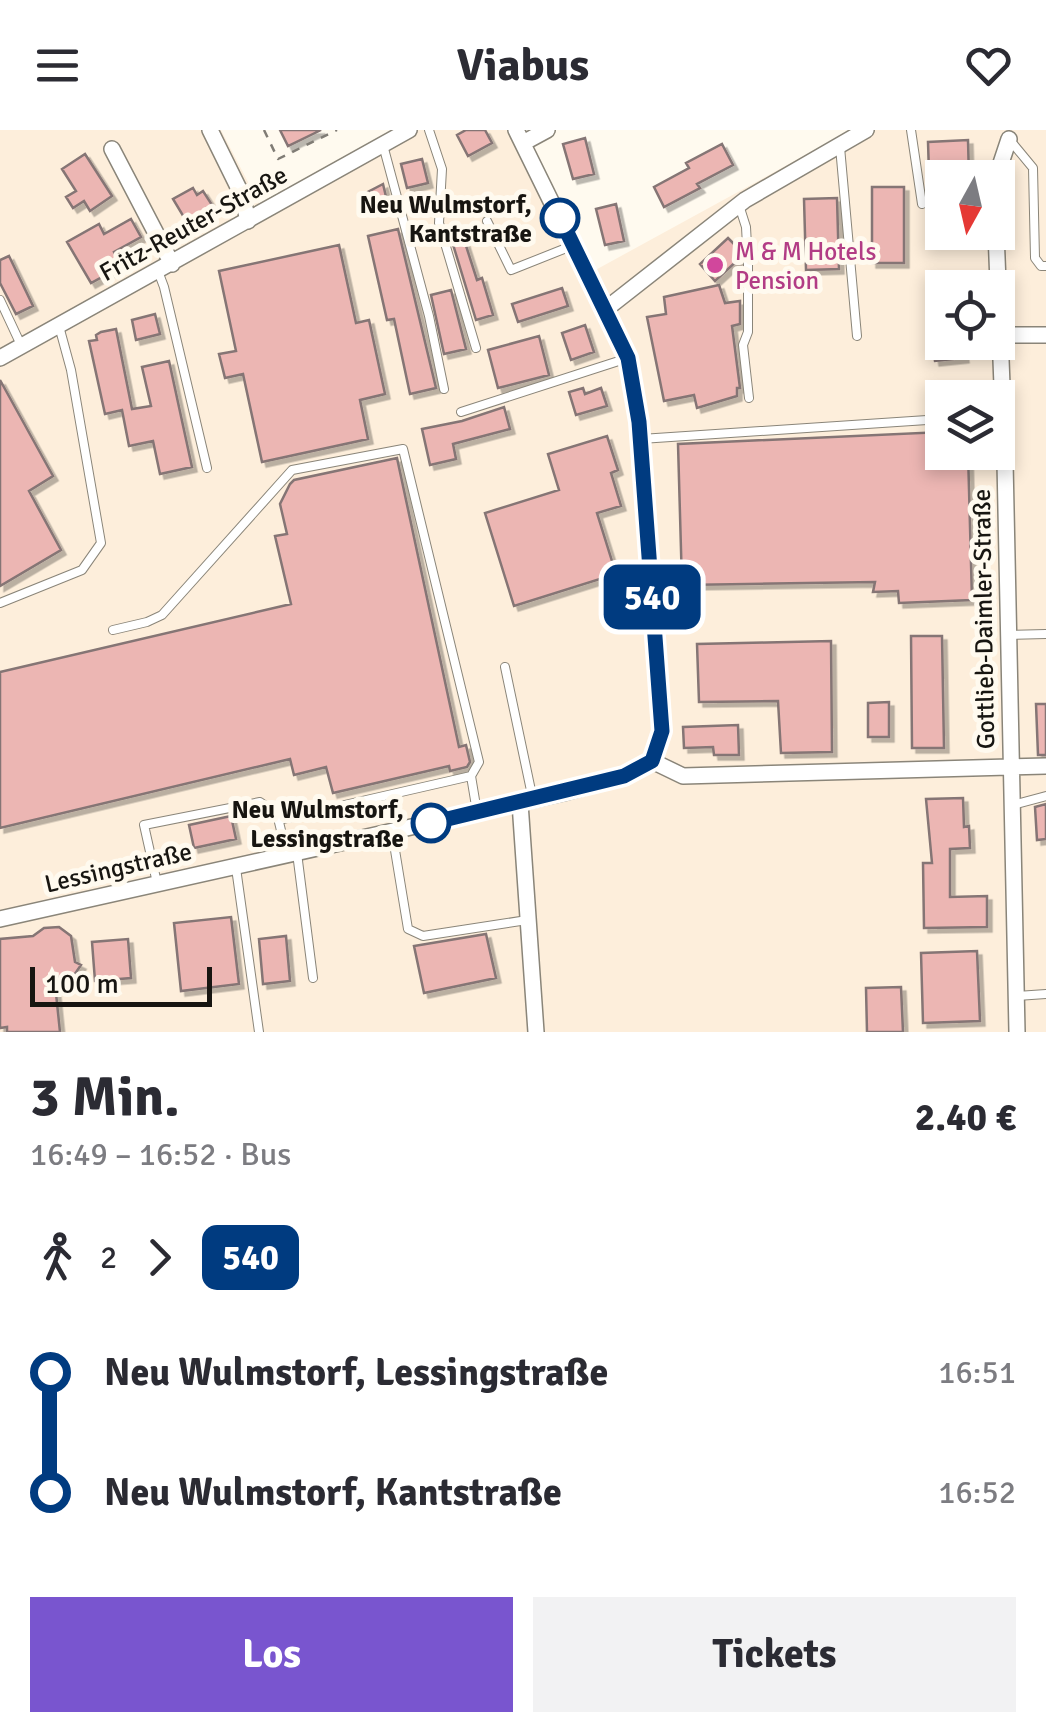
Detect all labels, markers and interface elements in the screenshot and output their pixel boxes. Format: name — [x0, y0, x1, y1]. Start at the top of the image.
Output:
icon: menu — [30, 38, 85, 93]
text: Viabus — [457, 38, 589, 93]
icon: heart — [961, 38, 1016, 93]
street label: Fritz-Reuter-Straße — [94, 159, 293, 288]
north arrow — [925, 160, 1015, 250]
map controls — [925, 160, 1015, 470]
place label: Neu Wulmstorf, Kantstraße — [359, 189, 532, 249]
marker: Neu Wulmstorf, Kantstraße — [541, 199, 579, 237]
place label: M & M Hotels Pension — [735, 236, 876, 296]
marker: M & M Hotels Pension — [704, 254, 726, 276]
button: locate — [925, 270, 1015, 360]
button: layers — [925, 380, 1015, 470]
street label: Gottlieb-Daimler-Straße — [966, 489, 1001, 749]
line badge: 540 — [594, 564, 710, 630]
text: 540 — [624, 576, 680, 619]
place label: Neu Wulmstorf, Lessingstraße — [231, 794, 404, 854]
marker: Neu Wulmstorf, Lessingstraße — [412, 804, 450, 842]
street label: Lessingstraße — [42, 836, 195, 899]
scale bar — [30, 962, 212, 1006]
text: 100 m — [45, 967, 119, 1001]
text: 3 Min. — [30, 1063, 180, 1131]
text: 2.40 € — [915, 1094, 1016, 1141]
text: 16:49 – 16:52 · Bus — [30, 1135, 291, 1174]
icon: walk — [30, 1230, 85, 1285]
icon: forward — [132, 1230, 187, 1285]
text: 540 — [222, 1236, 279, 1279]
text: 2 — [100, 1238, 117, 1277]
text: Neu Wulmstorf, Lessingstraße — [104, 1349, 608, 1396]
text: 16:51 — [938, 1353, 1016, 1392]
text: Neu Wulmstorf, Kantstraße — [104, 1469, 562, 1516]
text: 16:52 — [938, 1473, 1016, 1512]
button: Los — [30, 1597, 513, 1712]
button: Tickets — [533, 1597, 1016, 1712]

